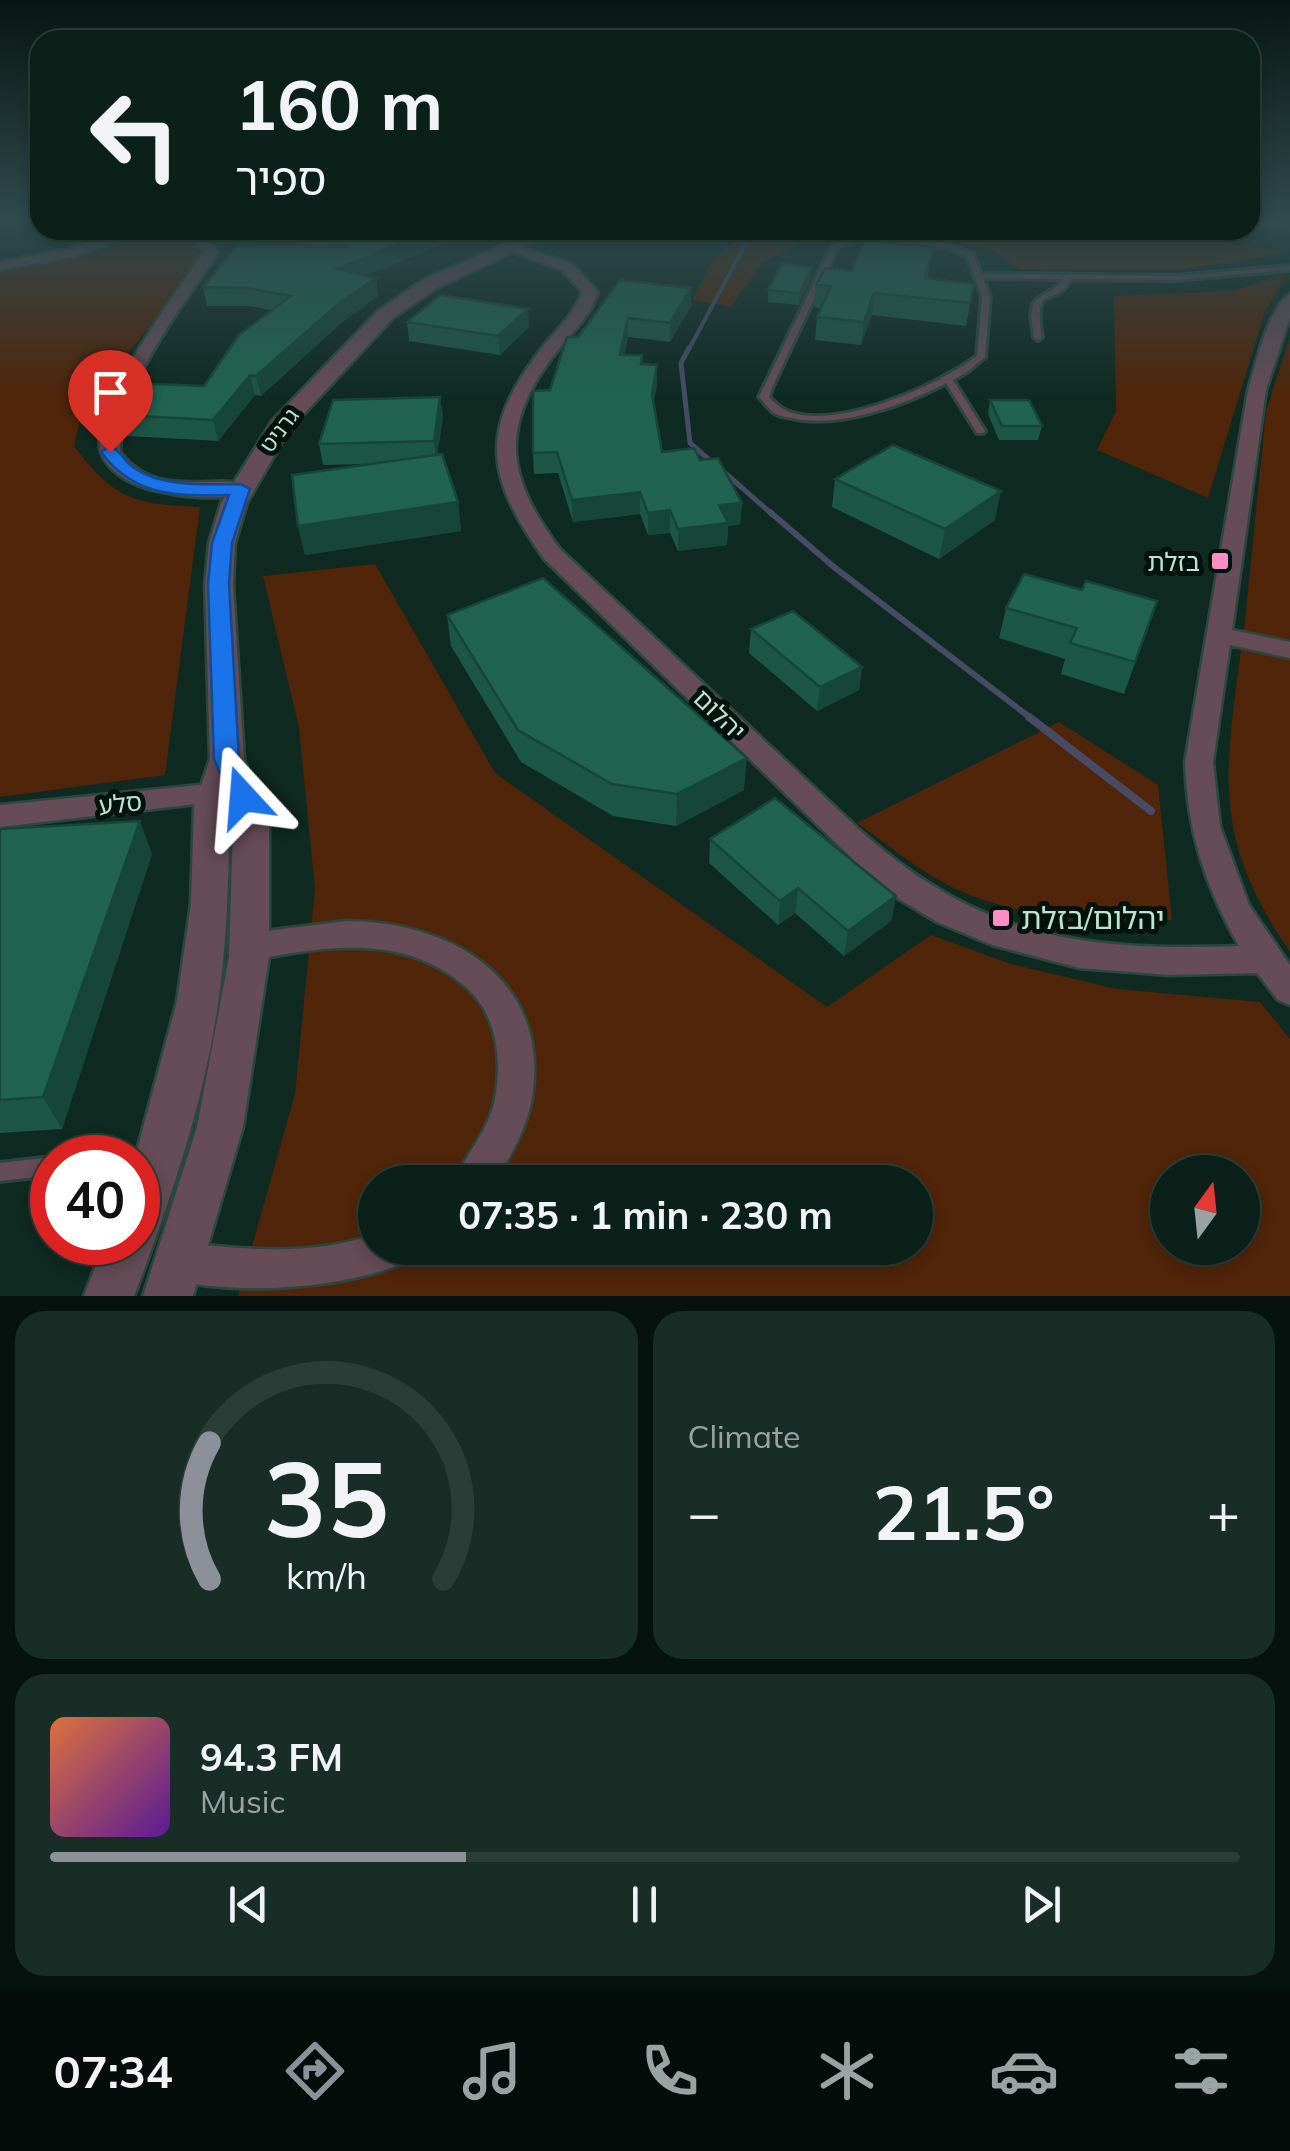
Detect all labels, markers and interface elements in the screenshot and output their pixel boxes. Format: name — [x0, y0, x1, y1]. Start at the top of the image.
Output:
text: 160 m — [235, 60, 443, 148]
icon: left — [70, 70, 200, 200]
text: ספיר — [235, 150, 326, 206]
pin — [68, 350, 153, 453]
icon: arrive — [83, 365, 138, 420]
street label: גרניט — [253, 402, 305, 458]
place label: בזלת — [1147, 546, 1200, 577]
marker: בזלת — [1209, 550, 1231, 572]
street label: יהלום — [688, 682, 752, 746]
position arrow — [191, 745, 295, 849]
street label: סלע — [97, 785, 143, 821]
place label: יהלום/בזלת — [1021, 899, 1165, 937]
marker: יהלום/בזלת — [990, 907, 1012, 929]
speed limit sign: 40 — [30, 1135, 160, 1265]
north arrow — [1150, 1155, 1260, 1265]
map controls — [1150, 1155, 1260, 1265]
text: 07:35 · 1 min · 230 m — [458, 1191, 833, 1239]
text: Climate — [688, 1416, 800, 1456]
text: 35 — [264, 1432, 389, 1563]
text: 21.5° — [873, 1465, 1055, 1559]
text: − — [688, 1478, 721, 1547]
text: + — [1207, 1478, 1240, 1547]
text: km/h — [286, 1553, 367, 1598]
text: 94.3 FM — [200, 1733, 343, 1781]
text: Music — [200, 1781, 285, 1821]
icon: previous — [221, 1877, 276, 1932]
icon: pause — [617, 1877, 672, 1932]
icon: next — [1014, 1877, 1069, 1932]
icon: directions — [280, 2036, 350, 2106]
icon: music — [457, 2036, 527, 2106]
icon: phone — [635, 2036, 705, 2106]
icon: climate — [812, 2036, 882, 2106]
icon: car — [989, 2036, 1059, 2106]
icon: filters — [1166, 2036, 1236, 2106]
text: 07:34 — [54, 2043, 173, 2099]

